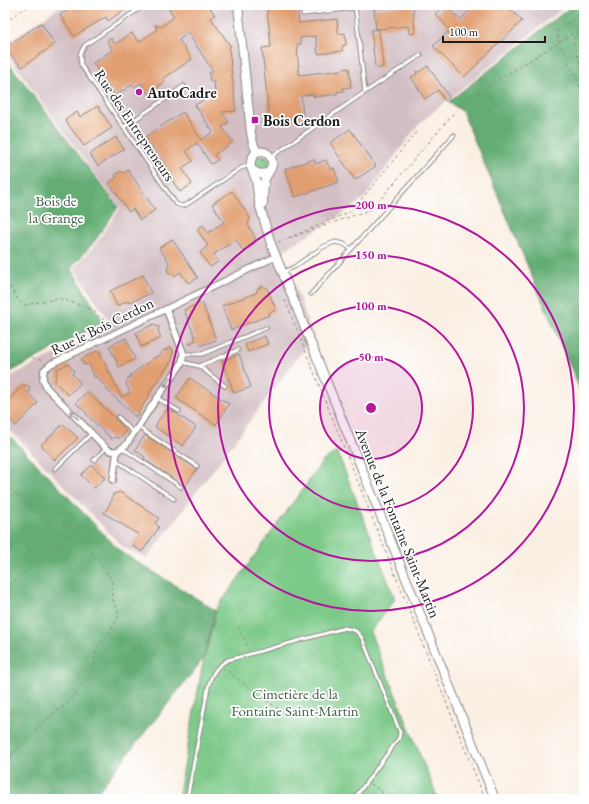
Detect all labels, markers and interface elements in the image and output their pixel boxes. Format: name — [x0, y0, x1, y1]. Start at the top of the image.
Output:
scale bar — [443, 18, 545, 44]
text: 100 m — [449, 24, 479, 40]
street label: Rue des Entrepreneurs — [91, 65, 180, 185]
place label: AutoCadre — [146, 83, 217, 102]
marker: AutoCadre — [134, 87, 144, 97]
place label: Bois Cerdon — [263, 111, 341, 130]
marker: Bois Cerdon — [250, 115, 260, 125]
park label: Bois de la Grange — [29, 191, 84, 227]
text: 200 m — [355, 197, 387, 213]
text: 150 m — [355, 247, 387, 263]
street label: Rue le Bois Cerdon — [47, 293, 157, 359]
text: 100 m — [355, 298, 387, 314]
text: 50 m — [358, 349, 384, 365]
one-way arrow — [164, 376, 172, 387]
centre of rings — [364, 401, 378, 415]
one-way arrow — [69, 410, 79, 420]
street label: Avenue de la Fontaine Saint-Martin — [351, 425, 445, 621]
park label: Cimetière de la Fontaine Saint-Martin — [231, 684, 359, 720]

